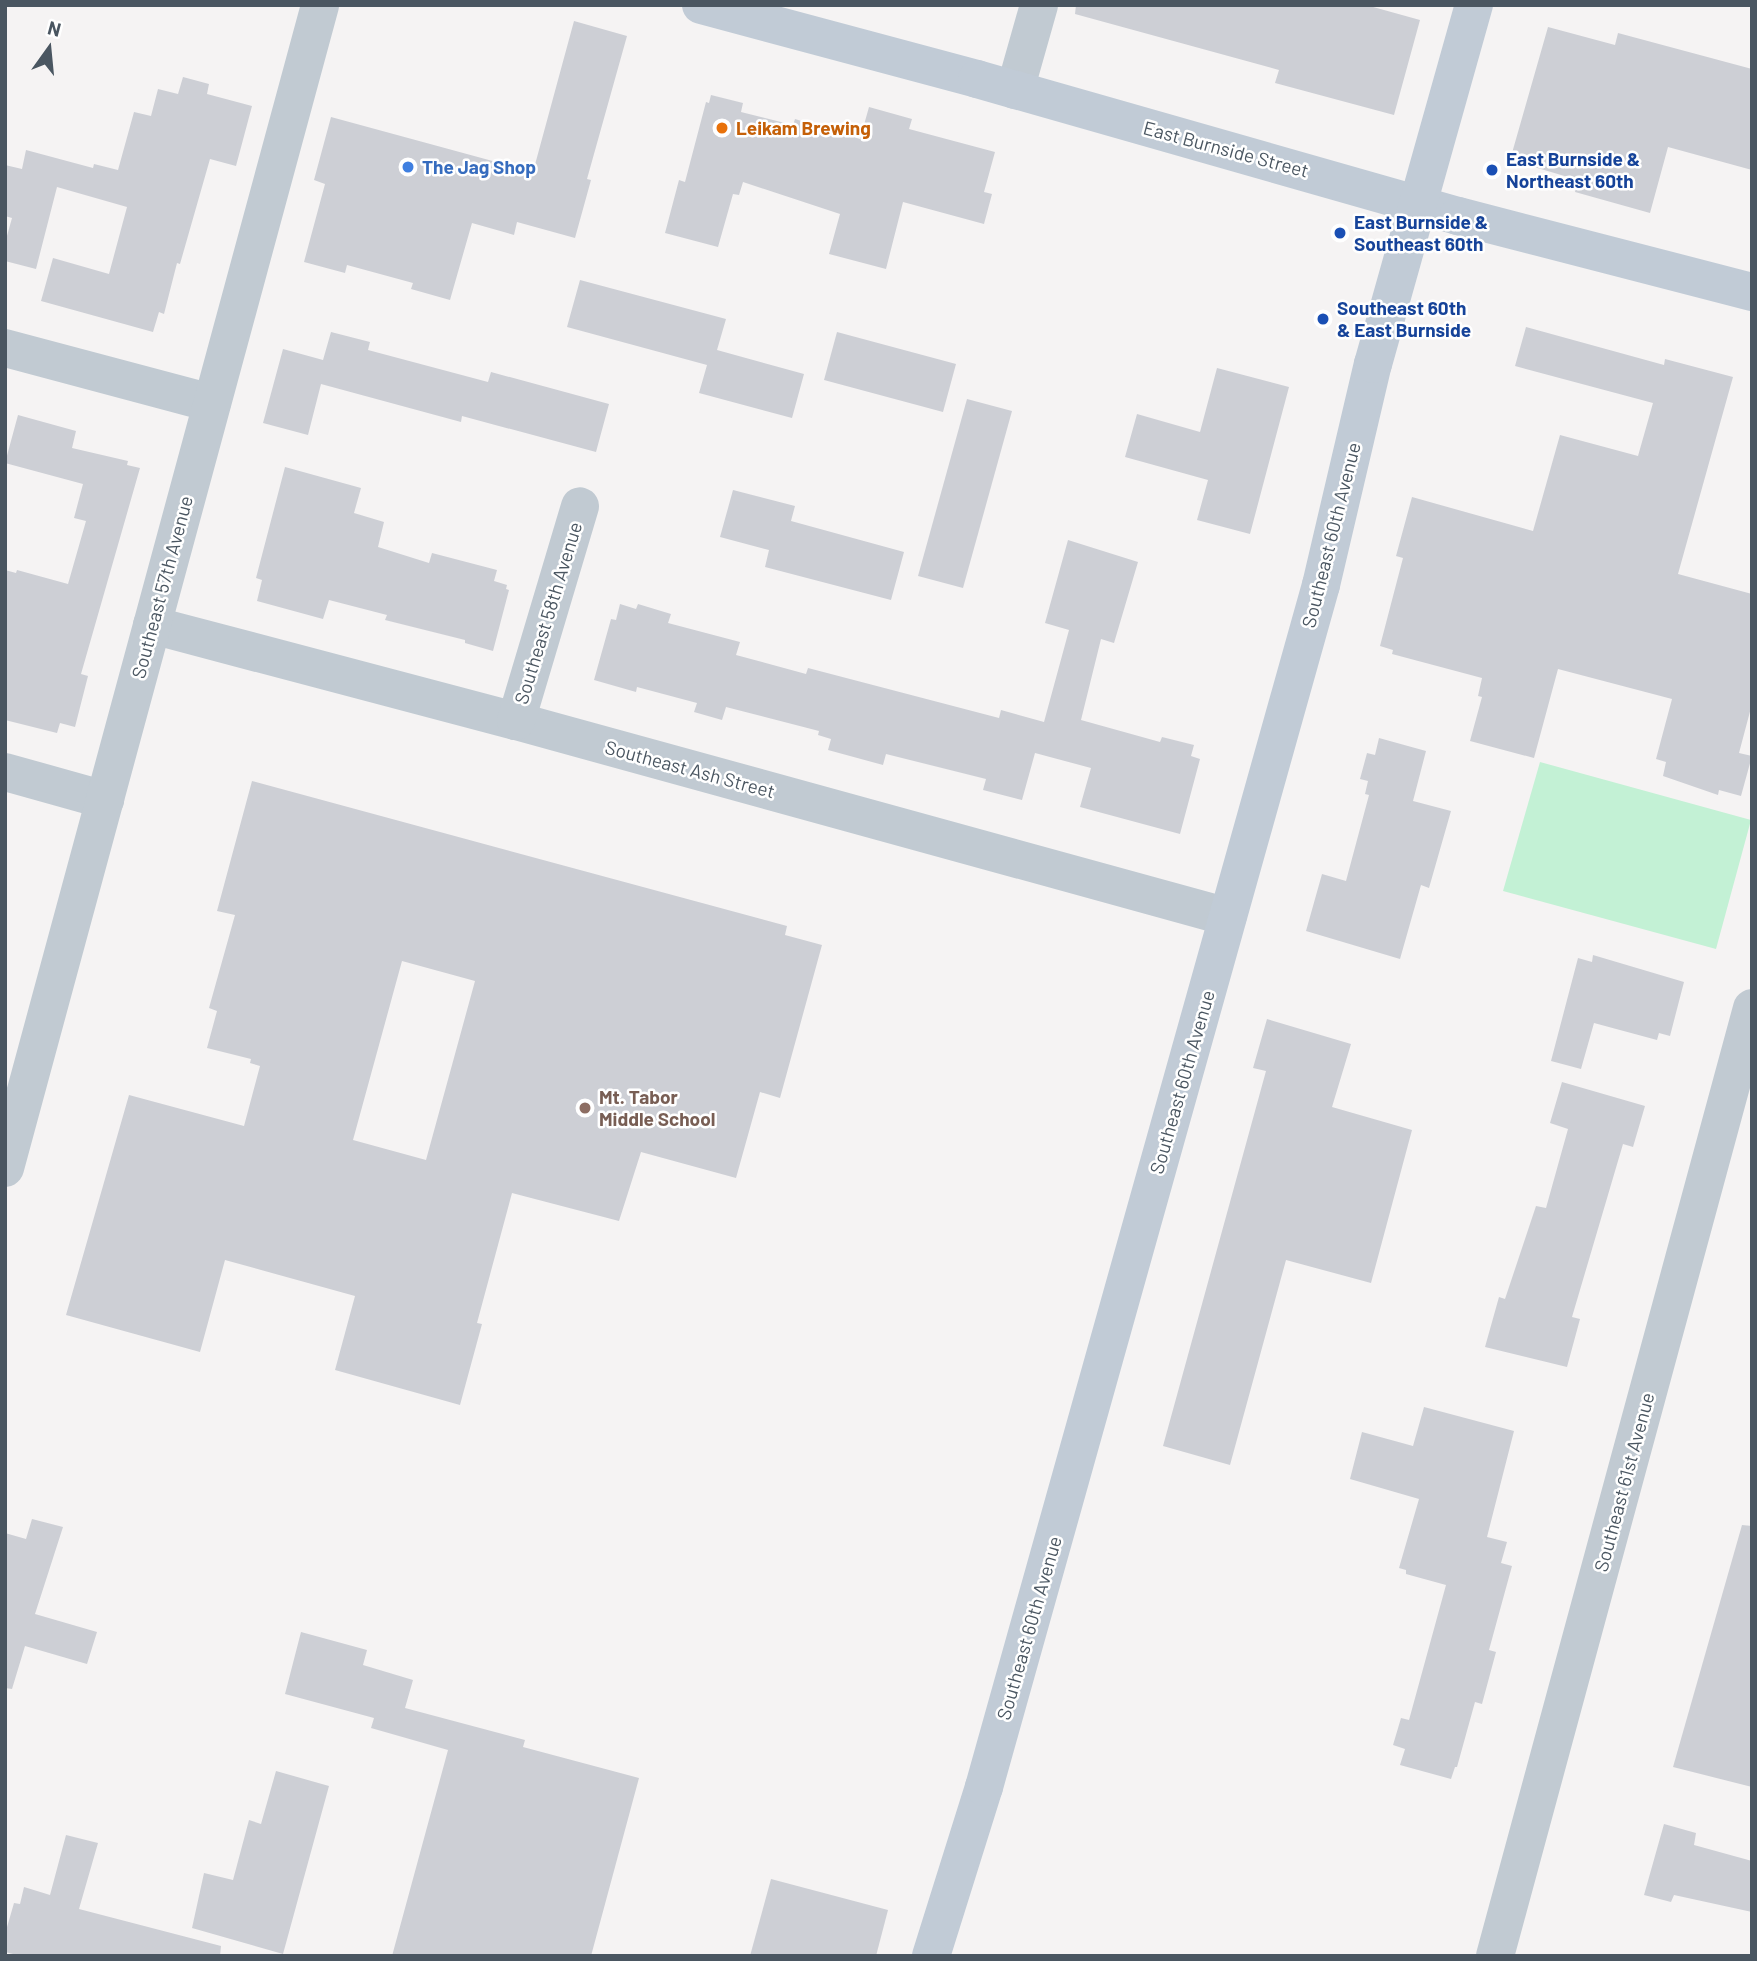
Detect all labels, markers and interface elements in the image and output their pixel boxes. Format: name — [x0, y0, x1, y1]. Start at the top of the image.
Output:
north arrow — [14, 14, 84, 84]
text: N — [45, 15, 64, 41]
street label: East Burnside Street — [1141, 116, 1311, 182]
place label: Leikam Brewing — [736, 117, 871, 139]
marker: Leikam Brewing — [714, 120, 730, 136]
place label: East Burnside & Northeast 60th — [1506, 148, 1640, 192]
place label: The Jag Shop — [422, 156, 536, 178]
marker: The Jag Shop — [400, 159, 416, 175]
marker: East Burnside & Northeast 60th — [1484, 162, 1500, 178]
place label: East Burnside & Southeast 60th — [1354, 211, 1488, 255]
marker: East Burnside & Southeast 60th — [1332, 225, 1348, 241]
place label: Southeast 60th & East Burnside — [1337, 297, 1471, 341]
marker: Southeast 60th & East Burnside — [1315, 311, 1331, 327]
street label: Southeast 60th Avenue — [1297, 440, 1365, 630]
street label: Southeast 57th Avenue — [127, 493, 197, 681]
street label: Southeast 58th Avenue — [509, 519, 587, 707]
street label: Southeast Ash Street — [603, 735, 777, 803]
street label: Southeast 60th Avenue — [1145, 987, 1219, 1177]
place label: Mt. Tabor Middle School — [599, 1086, 715, 1130]
marker: Mt. Tabor Middle School — [577, 1100, 593, 1116]
street label: Southeast 61st Avenue — [1589, 1390, 1659, 1574]
street label: Southeast 60th Avenue — [992, 1533, 1066, 1723]

